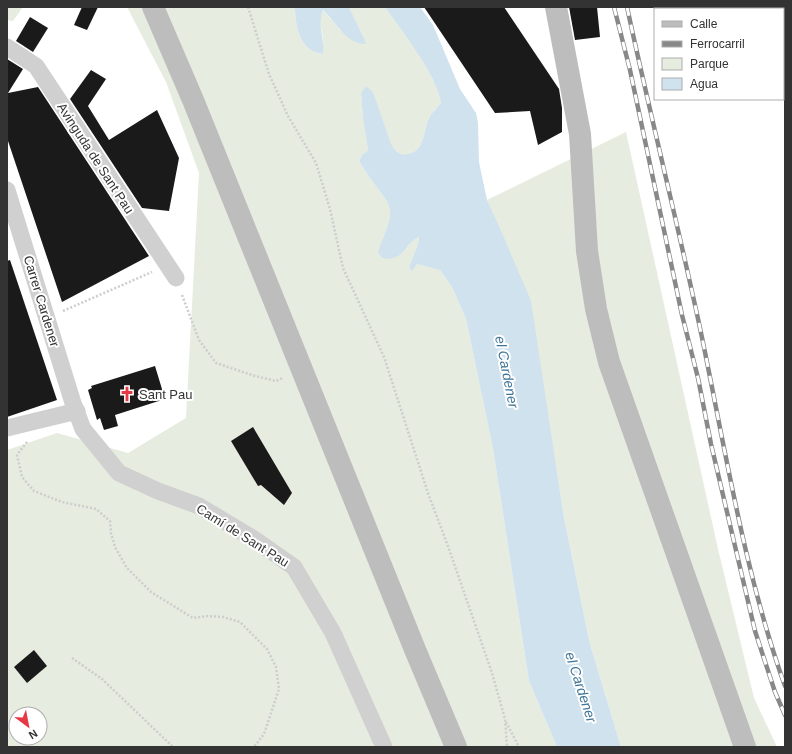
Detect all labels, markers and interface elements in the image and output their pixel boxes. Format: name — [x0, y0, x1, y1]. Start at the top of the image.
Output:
legend — [654, 8, 784, 100]
text: Calle — [690, 17, 718, 31]
text: Ferrocarril — [690, 37, 745, 51]
text: Parque — [690, 57, 729, 71]
text: Agua — [690, 77, 718, 91]
street label: Avinguda de Sant Pau — [54, 100, 137, 217]
street label: Carrer Cardener — [21, 254, 63, 349]
water label: el Cardener — [492, 335, 522, 411]
church icon: Sant Pau — [118, 385, 136, 403]
place label: Sant Pau — [139, 387, 193, 402]
street label: Camí de Sant Pau — [194, 501, 292, 570]
water label: el Cardener — [562, 650, 600, 726]
north arrow — [8, 706, 48, 746]
text: N — [27, 727, 40, 742]

